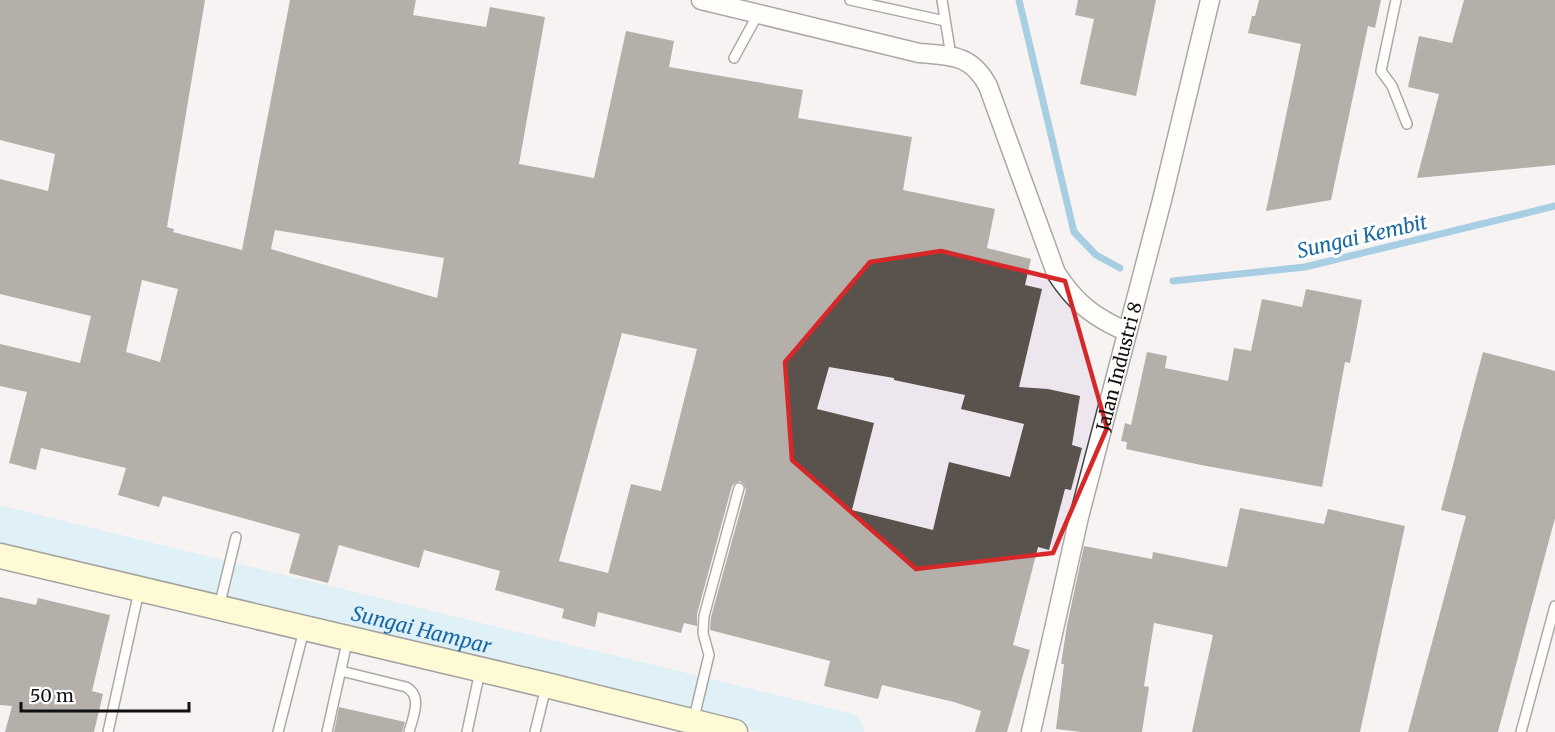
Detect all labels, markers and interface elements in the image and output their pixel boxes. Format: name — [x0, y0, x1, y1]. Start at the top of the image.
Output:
water label: Sungai Kembit — [1295, 209, 1429, 263]
street label: Jalan Industri 8 — [1090, 299, 1146, 434]
water label: Sungai Hampar — [349, 600, 495, 658]
scale bar — [21, 675, 189, 713]
text: 50 m — [30, 684, 74, 707]

